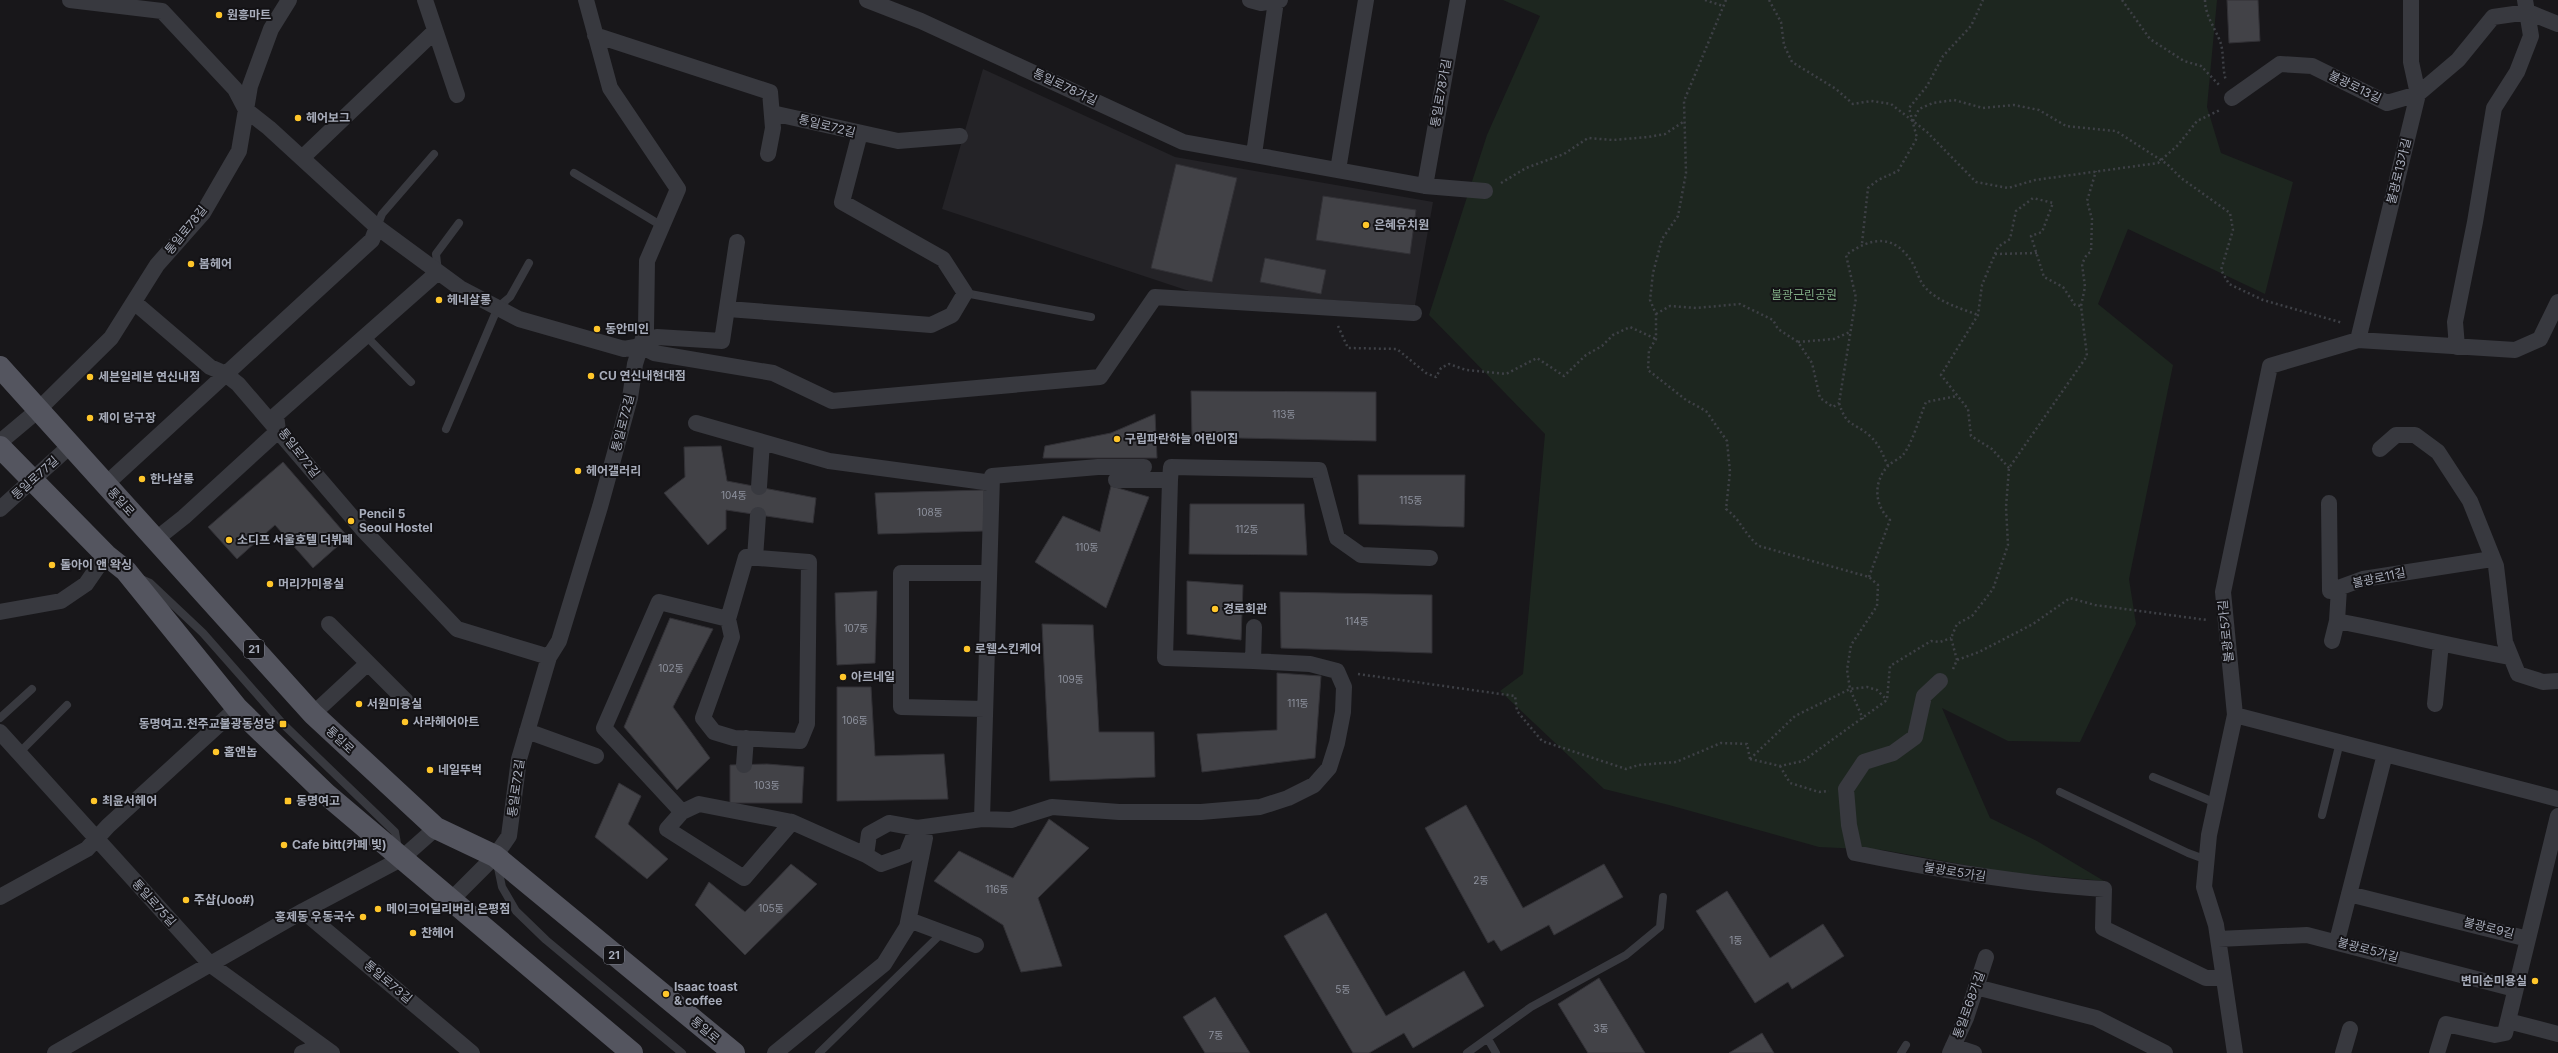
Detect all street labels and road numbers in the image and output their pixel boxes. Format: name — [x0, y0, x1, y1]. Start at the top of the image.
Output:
street label: 통일로78가길 — [1427, 58, 1454, 128]
street label: 통일로78가길 — [1031, 65, 1100, 108]
street label: 불광로13길 — [2327, 67, 2384, 106]
street label: 통일로72길 — [797, 111, 857, 140]
street label: 불광로13가길 — [2383, 136, 2414, 205]
street label: 통일로78길 — [161, 202, 210, 257]
street label: 통일로72길 — [608, 393, 637, 453]
street label: 통일로72길 — [276, 425, 323, 480]
street label: 통일로77길 — [8, 453, 61, 503]
street label: 통일로 — [105, 484, 138, 519]
street label: 불광로11길 — [2351, 565, 2407, 590]
street label: 불광로5가길 — [2215, 599, 2236, 663]
road number: 21 — [244, 640, 264, 658]
street label: 통일로 — [323, 723, 358, 756]
street label: 통일로72길 — [504, 758, 527, 818]
street label: 불광로5가길 — [1923, 859, 1987, 884]
street label: 통일로75길 — [129, 876, 179, 929]
street label: 불광로9길 — [2462, 914, 2516, 941]
street label: 불광로5가길 — [2336, 934, 2400, 965]
road number: 21 — [604, 946, 624, 964]
street label: 통일로73길 — [361, 957, 415, 1006]
street label: 통일로68가길 — [1949, 969, 1988, 1040]
street label: 통일로 — [688, 1013, 723, 1046]

